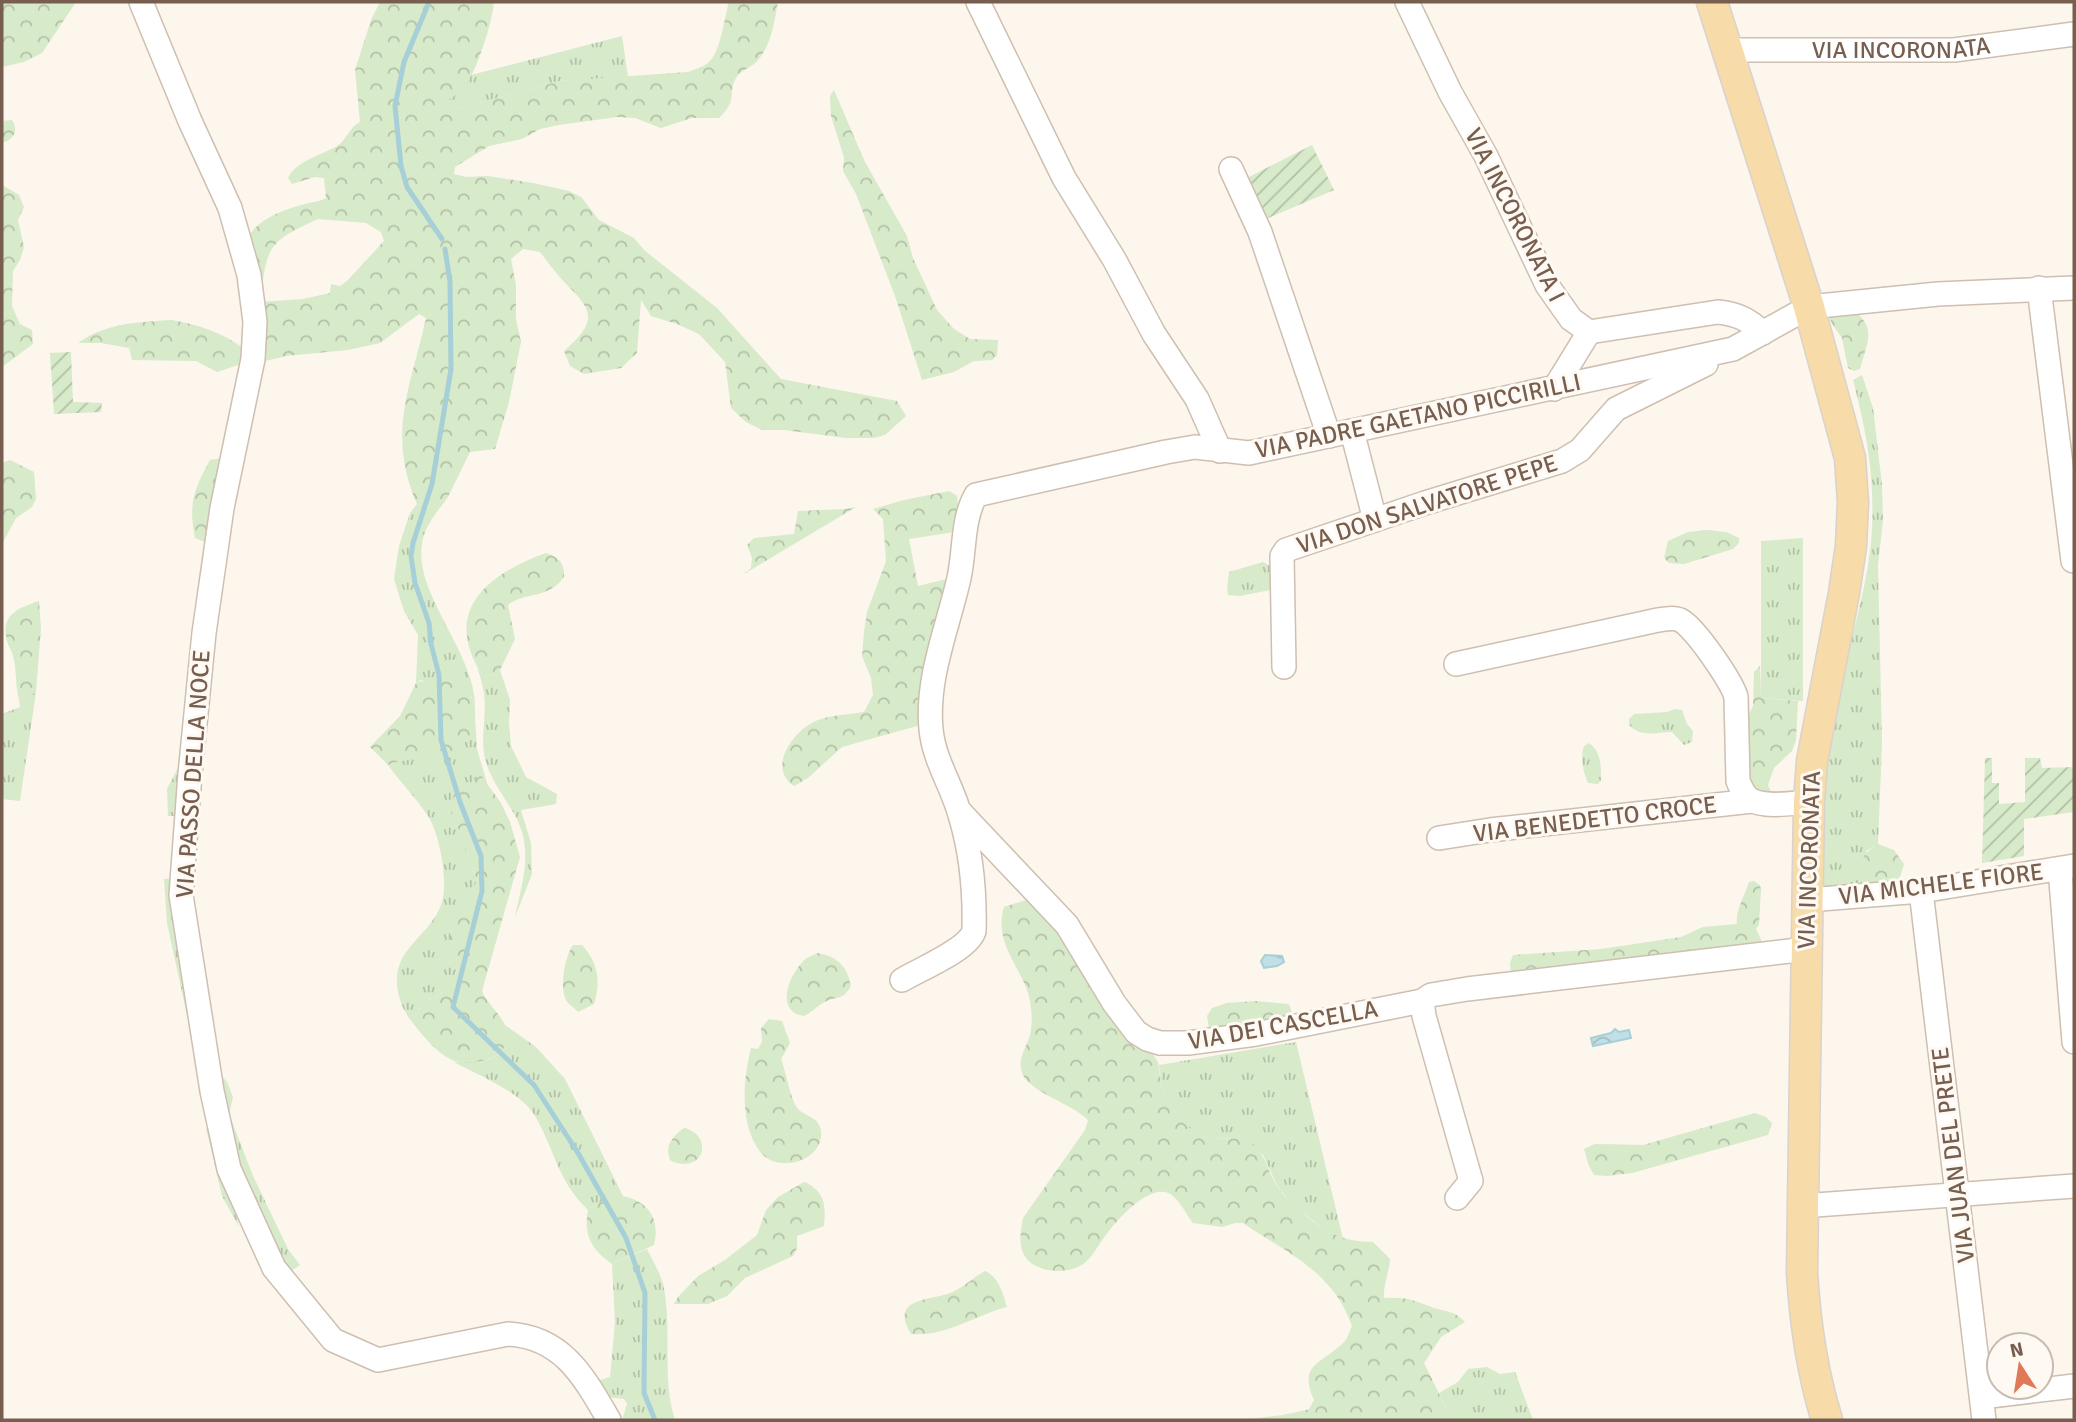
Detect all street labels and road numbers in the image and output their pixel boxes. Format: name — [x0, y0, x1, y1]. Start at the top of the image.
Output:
street label: VIA INCORONATA — [1812, 30, 1992, 65]
street label: VIA INCORONATA I — [1458, 123, 1572, 307]
street label: VIA PADRE GAETANO PICCIRILLI — [1252, 367, 1584, 465]
street label: VIA DON SALVATORE PEPE — [1293, 448, 1561, 560]
street label: VIA PASSO DELLA NOCE — [169, 649, 217, 899]
street label: VIA INCORONATA — [1791, 770, 1827, 950]
street label: VIA BENEDETTO CROCE — [1472, 789, 1718, 849]
street label: VIA MICHELE FIORE — [1837, 857, 2045, 911]
street label: VIA DEI CASCELLA — [1186, 994, 1380, 1056]
street label: VIA JUAN DEL PRETE — [1925, 1045, 1981, 1265]

